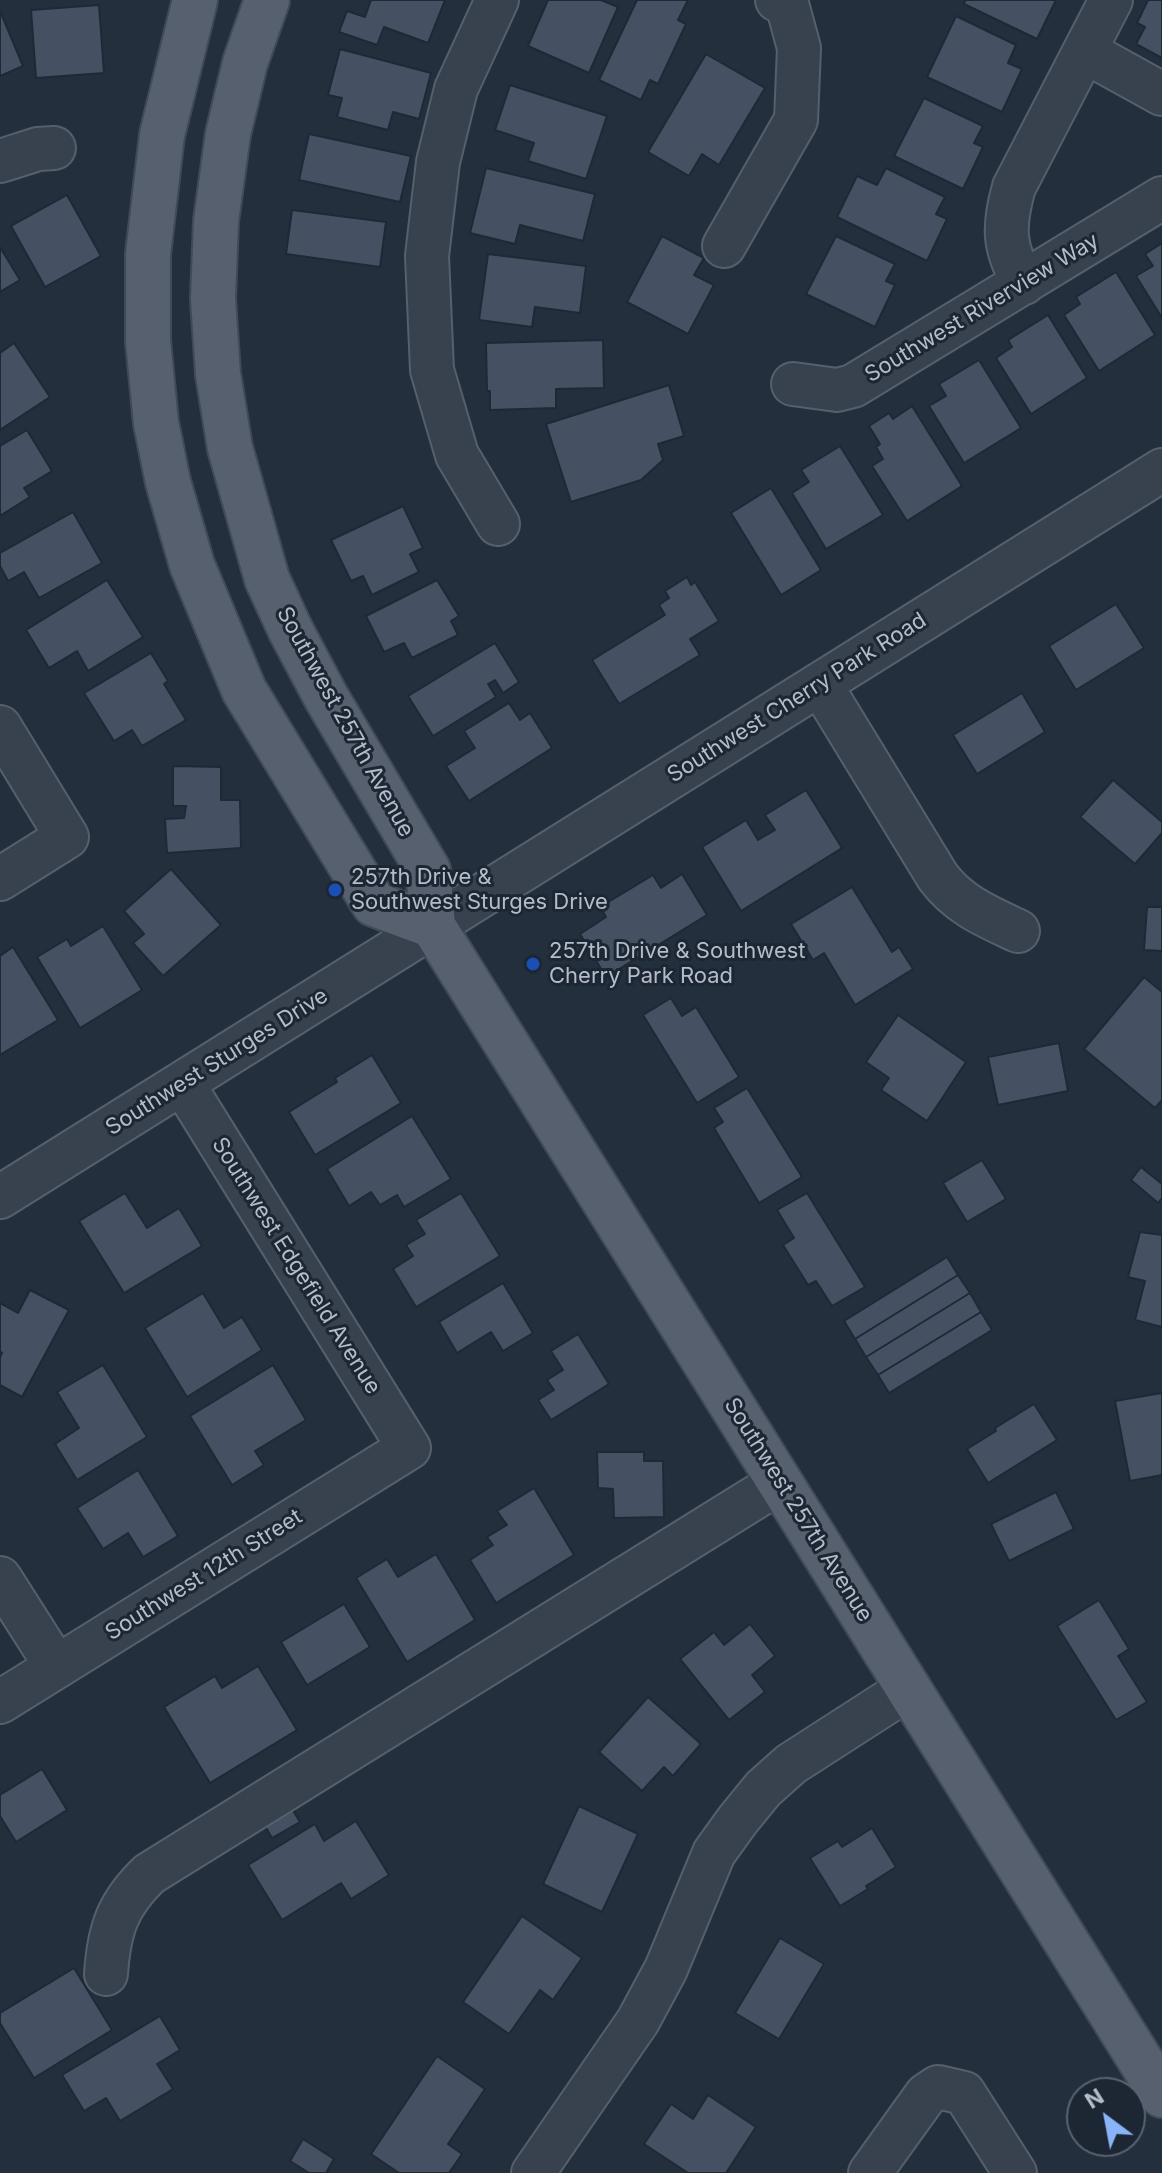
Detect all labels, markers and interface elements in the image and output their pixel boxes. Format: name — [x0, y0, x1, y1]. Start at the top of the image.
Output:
street label: Southwest Riverview Way — [860, 228, 1104, 388]
street label: Southwest 257th Avenue — [271, 602, 419, 842]
street label: Southwest Cherry Park Road — [663, 607, 931, 789]
place label: 257th Drive & Southwest Sturges Drive — [351, 864, 608, 916]
marker: 257th Drive & Southwest Sturges Drive — [326, 881, 344, 899]
place label: 257th Drive & Southwest Cherry Park Road — [549, 938, 806, 990]
marker: 257th Drive & Southwest Cherry Park Road — [524, 955, 542, 973]
street label: Southwest Sturges Drive — [101, 983, 333, 1141]
street label: Southwest Edgefield Avenue — [206, 1133, 386, 1399]
street label: Southwest 257th Avenue — [718, 1393, 878, 1627]
street label: Southwest 12th Street — [101, 1504, 307, 1646]
north arrow — [1066, 2077, 1146, 2157]
text: N — [1080, 2083, 1108, 2114]

